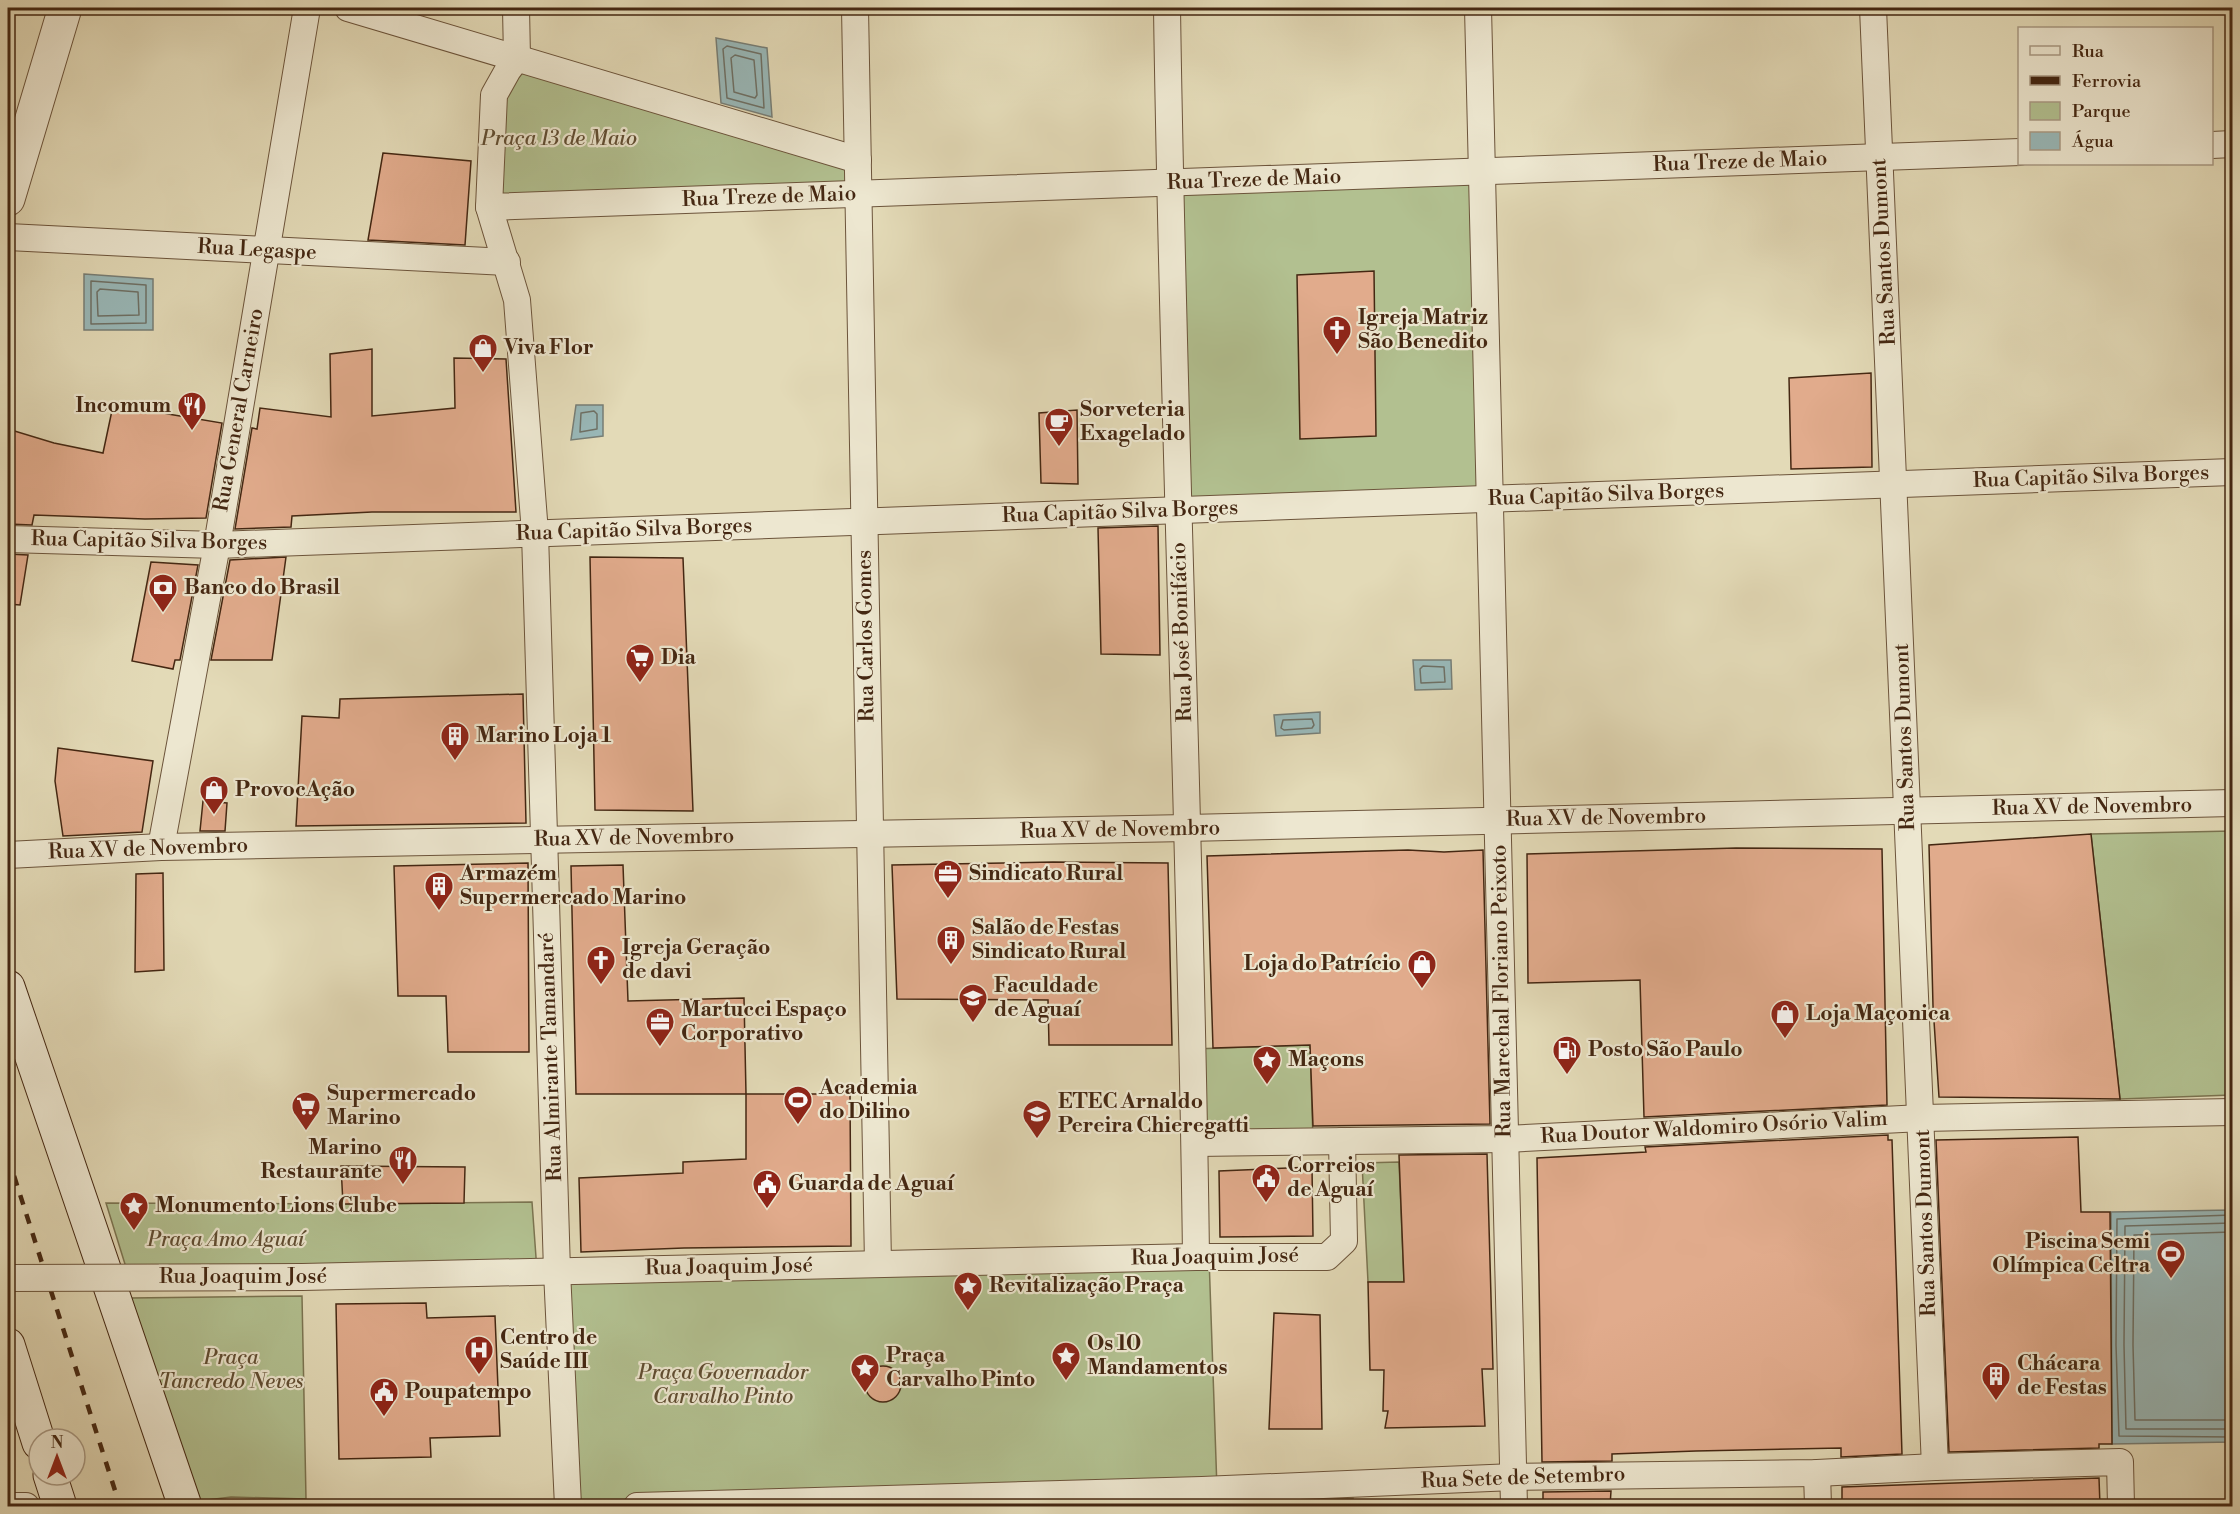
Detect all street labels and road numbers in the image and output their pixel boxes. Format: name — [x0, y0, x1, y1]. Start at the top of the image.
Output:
street label: Rua Treze de Maio — [1652, 146, 1828, 178]
street label: Rua Santos Dumont — [1866, 157, 1902, 346]
street label: Rua Treze de Maio — [1166, 164, 1342, 196]
street label: Rua Treze de Maio — [681, 181, 857, 213]
street label: Rua Legaspe — [197, 234, 317, 266]
street label: Rua General Carneiro — [208, 306, 270, 514]
street label: Rua Capitão Silva Borges — [1972, 460, 2210, 494]
street label: Rua Capitão Silva Borges — [1487, 478, 1725, 512]
street label: Rua Capitão Silva Borges — [1001, 495, 1239, 529]
street label: Rua Capitão Silva Borges — [515, 513, 753, 547]
street label: Rua Capitão Silva Borges — [31, 526, 267, 556]
street label: Rua José Bonifácio — [1166, 542, 1198, 722]
street label: Rua Carlos Gomes — [851, 550, 881, 722]
street label: Rua Santos Dumont — [1889, 642, 1921, 831]
street label: Rua XV de Novembro — [1992, 792, 2192, 822]
street label: Rua XV de Novembro — [1506, 803, 1706, 833]
street label: Rua XV de Novembro — [1020, 815, 1220, 845]
street label: Rua XV de Novembro — [534, 823, 734, 853]
street label: Rua XV de Novembro — [47, 833, 249, 865]
street label: Rua Marechal Floriano Peixoto — [1486, 844, 1518, 1138]
street label: Rua Almirante Tamandaré — [534, 932, 568, 1182]
street label: Rua Doutor Waldomiro Osório Valim — [1540, 1106, 1888, 1150]
street label: Rua Santos Dumont — [1910, 1128, 1942, 1317]
street label: Rua Joaquim José — [1131, 1243, 1299, 1271]
street label: Rua Joaquim José — [645, 1253, 813, 1281]
street label: Rua Joaquim José — [159, 1264, 327, 1290]
street label: Rua Sete de Setembro — [1420, 1461, 1626, 1495]

